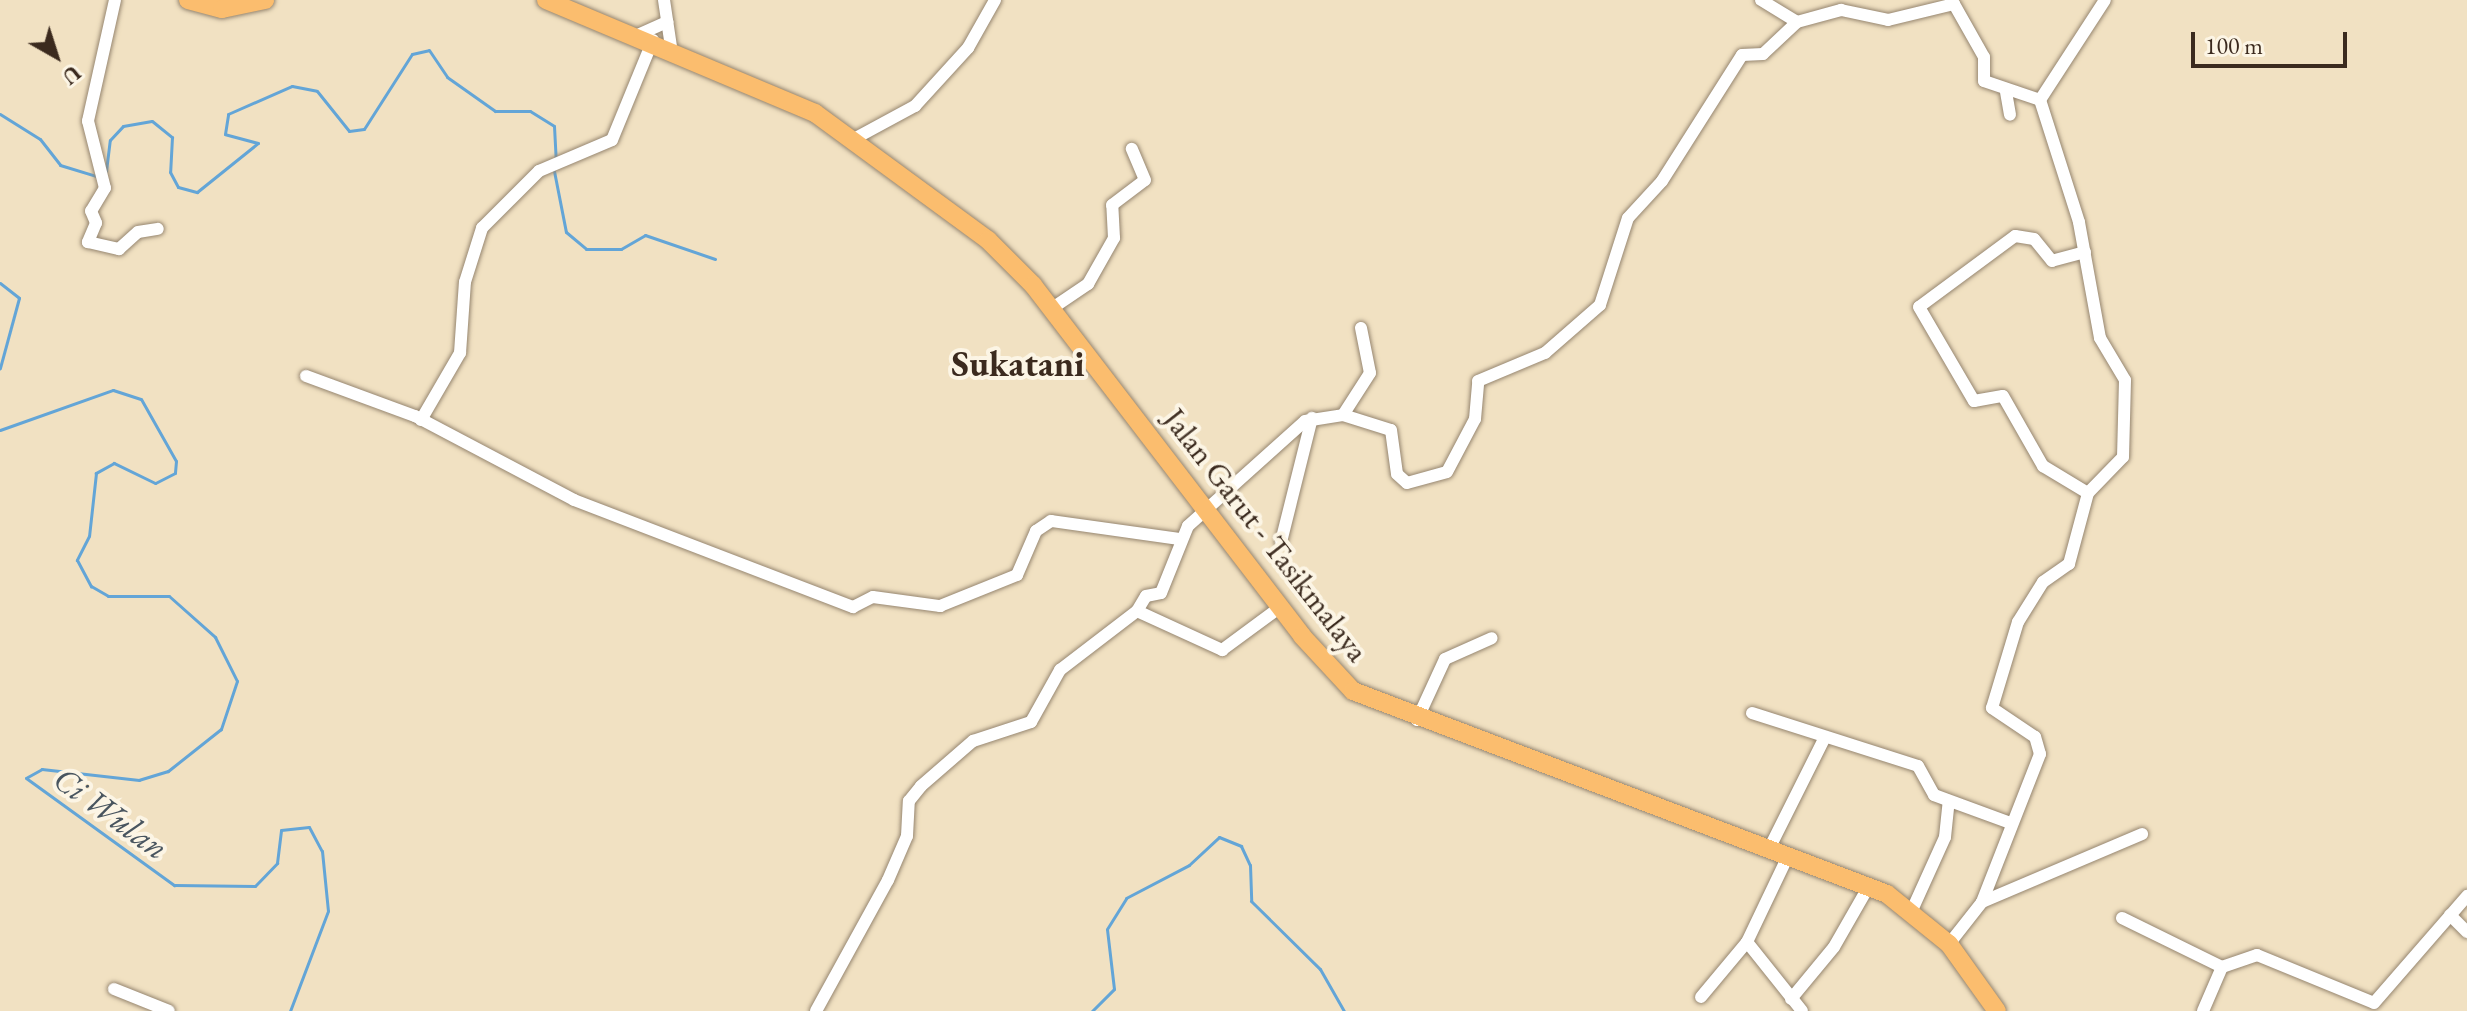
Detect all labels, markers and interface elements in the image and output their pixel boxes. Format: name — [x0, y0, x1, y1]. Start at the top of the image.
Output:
north arrow — [16, 16, 96, 96]
scale bar — [2195, 16, 2351, 66]
text: 100 m — [2205, 30, 2263, 61]
text: U — [56, 59, 87, 91]
district label: Sukatani — [951, 342, 1085, 386]
street label: Jalan Garut - Tasikmalaya — [1155, 401, 1377, 669]
water label: Ci Wulan — [46, 758, 176, 868]

